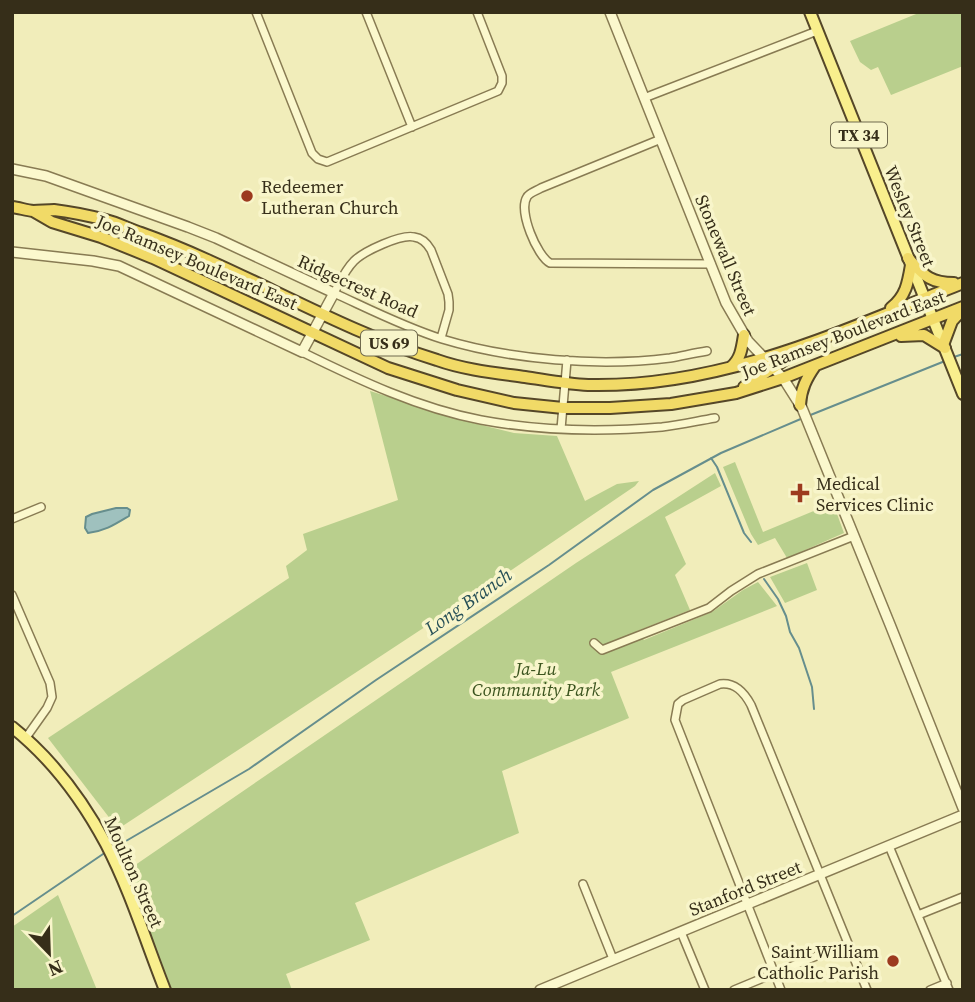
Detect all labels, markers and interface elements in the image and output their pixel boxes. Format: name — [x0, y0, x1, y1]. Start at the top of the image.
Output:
road number: TX 34 — [831, 122, 887, 148]
street label: Wesley Street — [878, 162, 942, 270]
place label: Redeemer Lutheran Church — [261, 174, 399, 220]
marker: Redeemer Lutheran Church — [239, 188, 255, 204]
street label: Stonewall Street — [689, 191, 763, 319]
street label: Joe Ramsey Boulevard East — [92, 208, 301, 316]
street label: Ridgecrest Road — [294, 248, 422, 324]
street label: Joe Ramsey Boulevard East — [737, 284, 949, 385]
road number: US 69 — [361, 330, 417, 356]
place label: Medical Services Clinic — [816, 471, 934, 517]
marker: Medical Services Clinic — [790, 483, 810, 503]
water label: Long Branch — [418, 561, 517, 641]
park label: Ja-Lu Community Park — [472, 656, 601, 702]
street label: Moulton Street — [98, 813, 170, 931]
street label: Stanford Street — [685, 854, 805, 922]
north arrow — [14, 918, 84, 988]
place label: Saint William Catholic Parish — [757, 939, 879, 985]
marker: Saint William Catholic Parish — [885, 953, 901, 969]
text: N — [44, 954, 67, 983]

